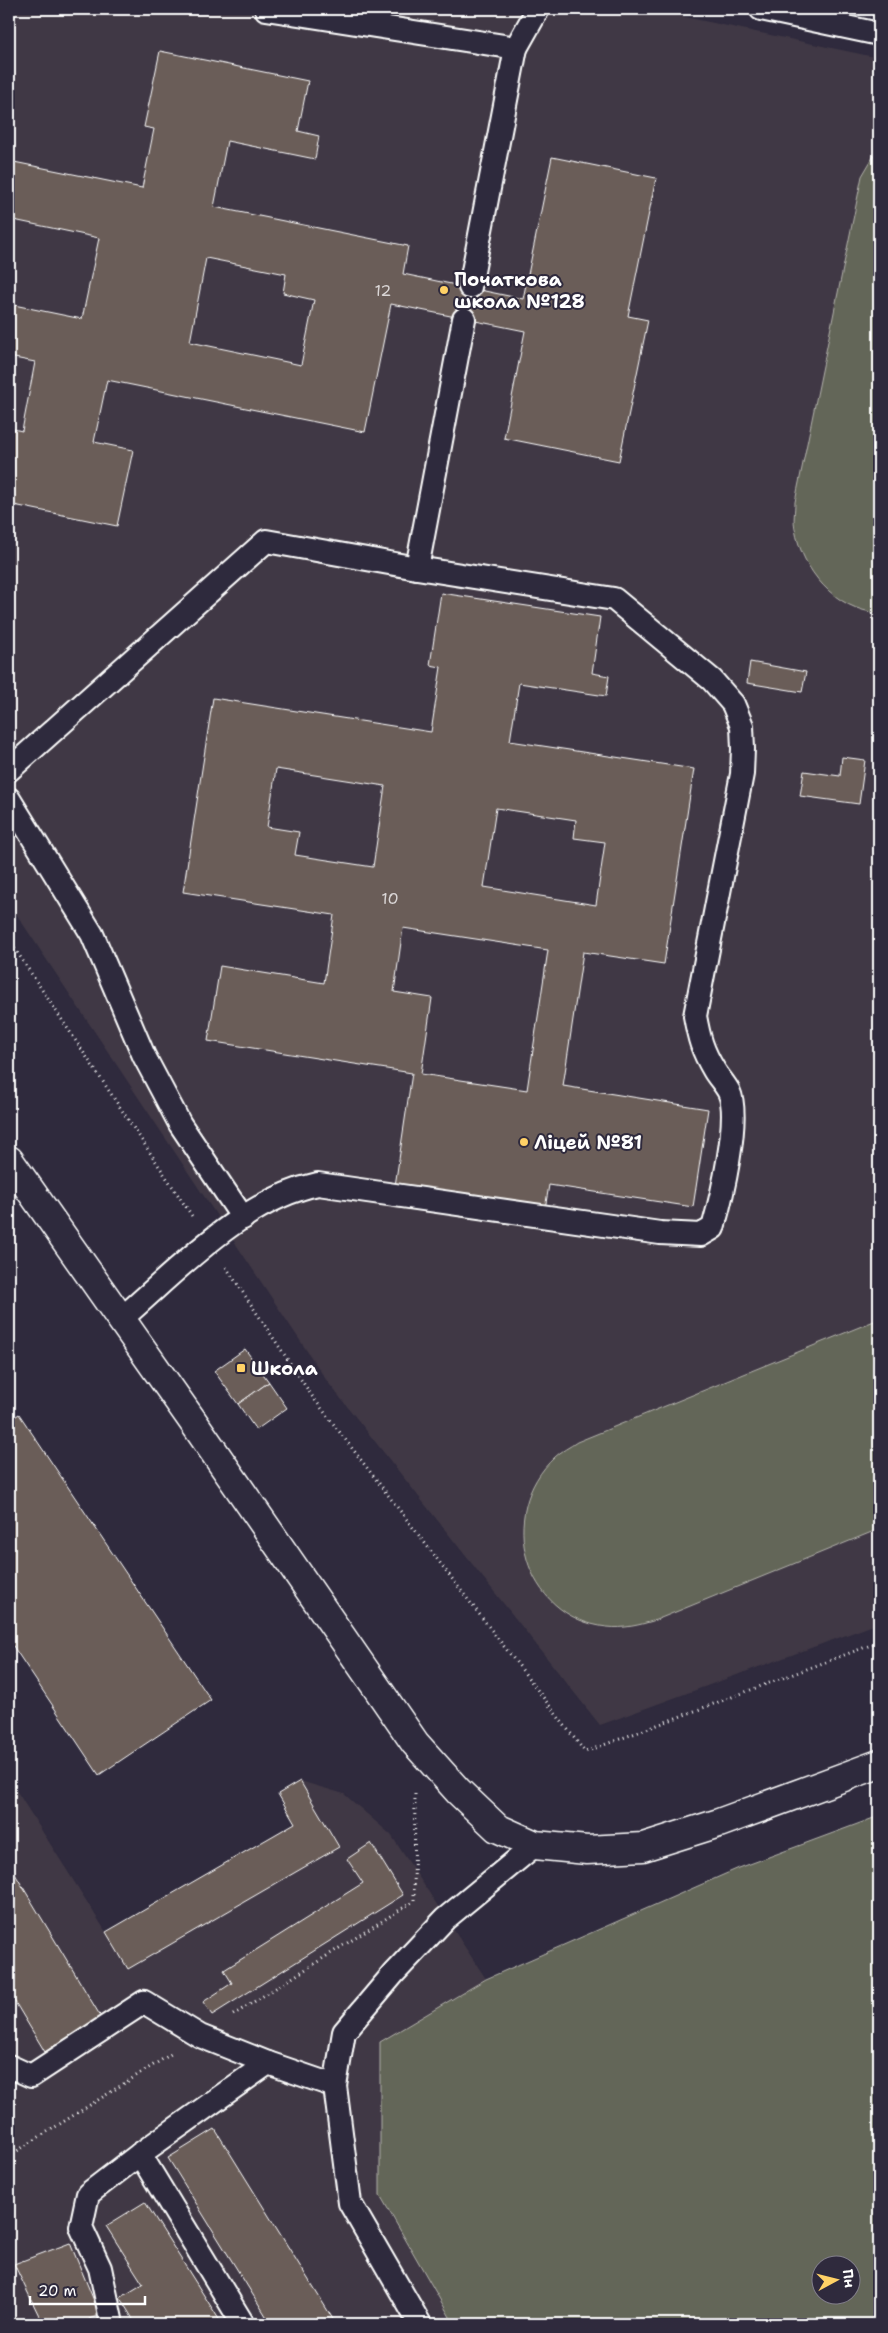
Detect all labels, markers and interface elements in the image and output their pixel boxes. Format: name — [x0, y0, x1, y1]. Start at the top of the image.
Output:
place label: Початкова школа №128 — [454, 267, 585, 314]
house number: 12 — [374, 280, 392, 301]
marker: Початкова школа №128 — [438, 284, 450, 296]
house number: 10 — [381, 888, 399, 909]
place label: Ліцей №81 — [534, 1130, 642, 1155]
marker: Ліцей №81 — [518, 1136, 530, 1148]
place label: Школа — [251, 1356, 318, 1381]
marker: Школа — [235, 1362, 247, 1374]
north arrow — [810, 2256, 860, 2306]
text: Пн — [839, 2268, 859, 2289]
scale bar — [30, 2273, 145, 2305]
text: 20 m — [38, 2281, 77, 2301]

